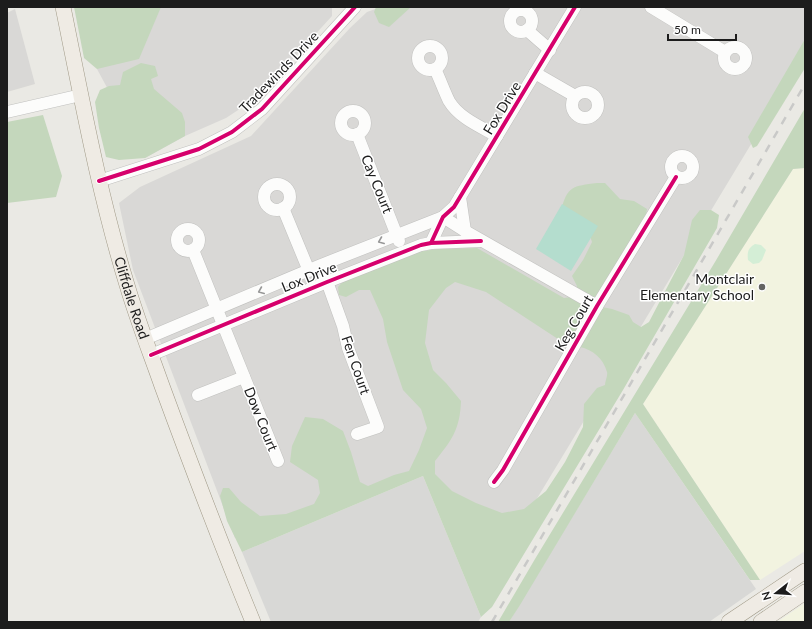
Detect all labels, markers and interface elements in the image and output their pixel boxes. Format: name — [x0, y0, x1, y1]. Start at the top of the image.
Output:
scale bar — [668, 16, 736, 42]
text: 50 m — [674, 22, 701, 37]
street label: Tradewinds Drive — [235, 27, 322, 116]
street label: Fox Drive — [479, 78, 524, 137]
street label: Cay Court — [358, 152, 397, 216]
one-way arrow — [377, 236, 385, 244]
street label: Cliffdale Road — [111, 255, 153, 341]
street label: Lox Drive — [279, 258, 339, 295]
place label: Montclair Elementary School — [640, 270, 754, 303]
marker: Montclair Elementary School — [757, 282, 767, 292]
one-way arrow — [257, 286, 265, 294]
street label: Keg Court — [551, 292, 596, 354]
street label: Fen Court — [338, 333, 374, 397]
street label: Dow Court — [241, 384, 282, 453]
north arrow — [756, 573, 796, 613]
text: N — [759, 590, 773, 602]

